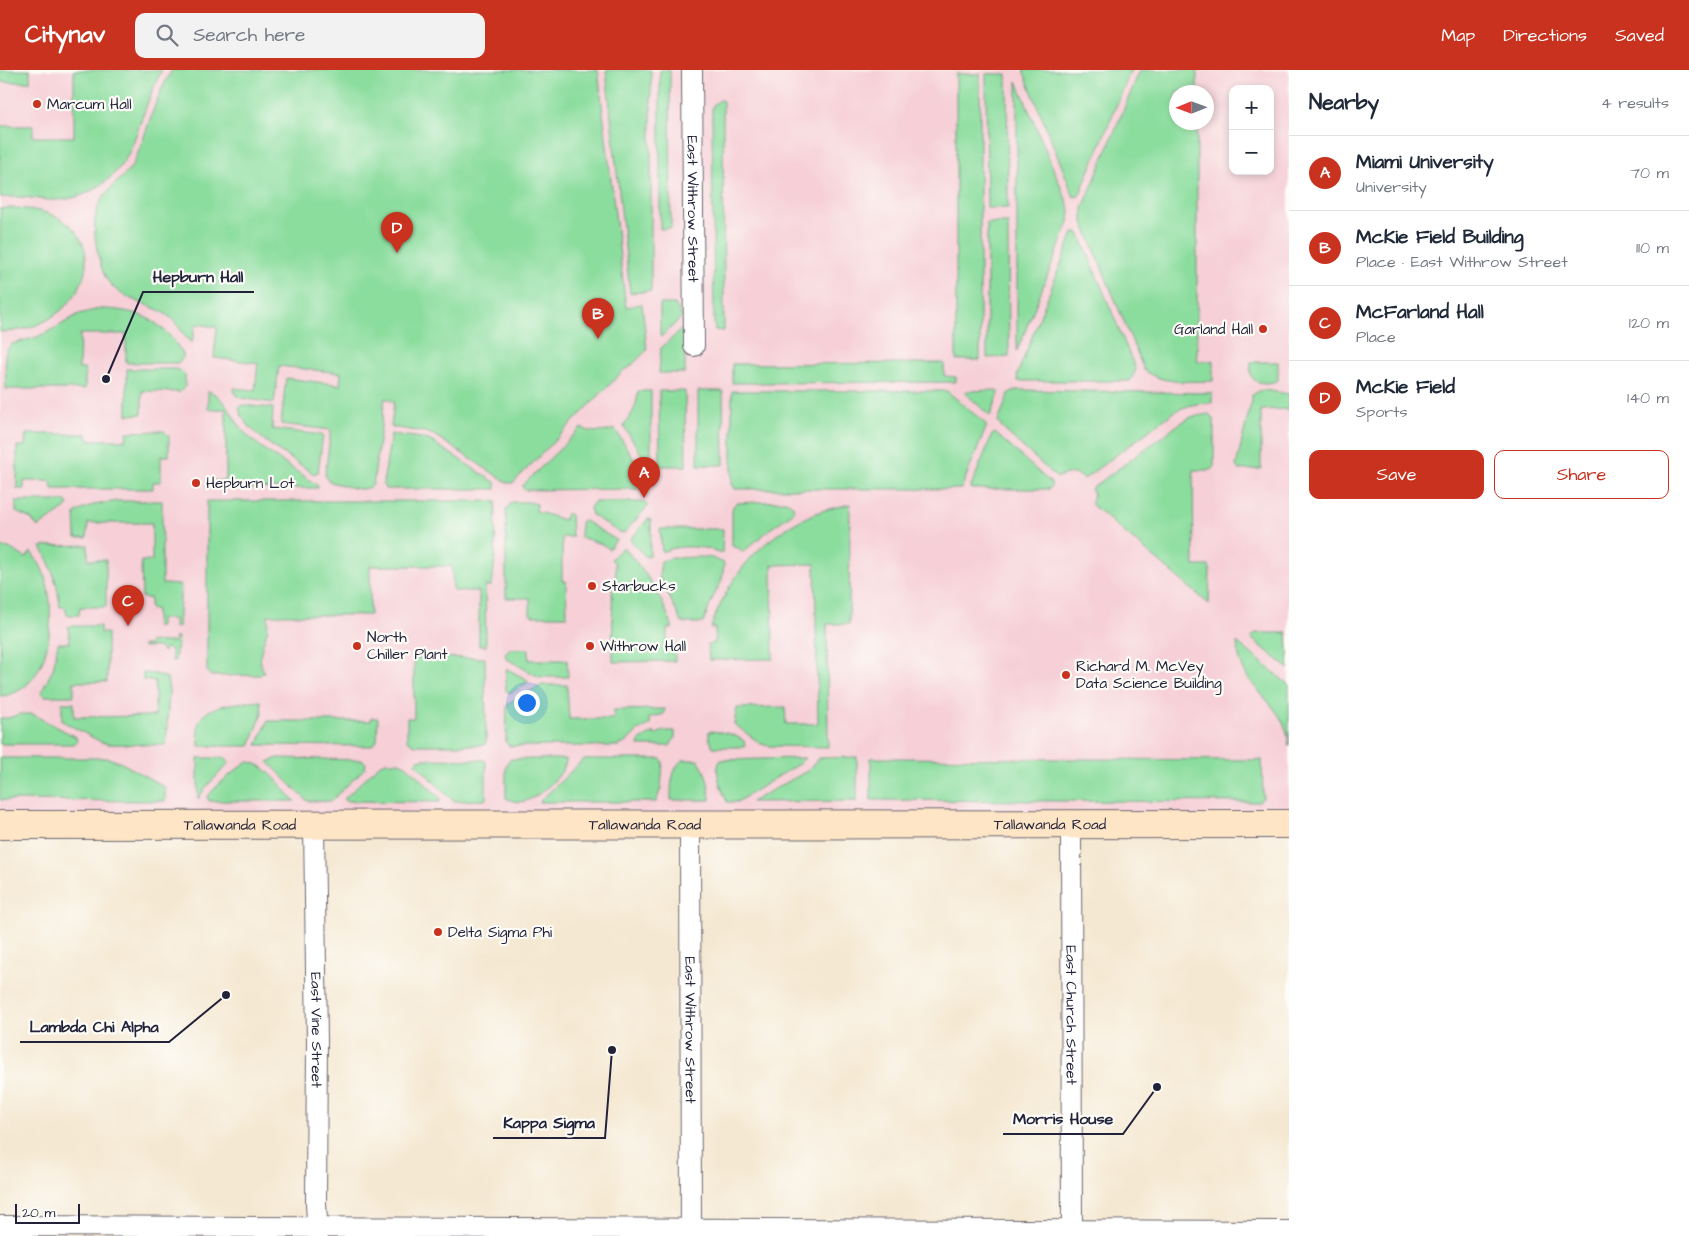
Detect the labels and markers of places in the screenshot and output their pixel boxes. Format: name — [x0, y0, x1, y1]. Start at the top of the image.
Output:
place label: Marcum Hall — [47, 94, 132, 115]
marker: Marcum Hall — [31, 98, 43, 110]
pin: D — [381, 212, 413, 253]
callout: Hepburn Hall — [143, 261, 254, 292]
pin: B — [582, 298, 614, 339]
place label: Garland Hall — [1174, 319, 1253, 340]
marker: Garland Hall — [1257, 323, 1269, 335]
pin: A — [628, 457, 660, 498]
place label: Hepburn Lot — [206, 473, 294, 494]
marker: Hepburn Lot — [190, 477, 202, 489]
place label: Starbucks — [602, 576, 676, 597]
marker: Starbucks — [586, 580, 598, 592]
pin: C — [112, 585, 144, 626]
place label: North Chiller Plant — [367, 627, 448, 665]
place label: Withrow Hall — [600, 636, 686, 657]
marker: North Chiller Plant — [351, 640, 363, 652]
marker: Withrow Hall — [584, 640, 596, 652]
place label: Richard M. McVey Data Science Building — [1076, 656, 1222, 695]
marker: Richard M. McVey Data Science Building — [1060, 669, 1072, 681]
place label: Delta Sigma Phi — [448, 922, 553, 944]
marker: Delta Sigma Phi — [432, 926, 444, 938]
callout: Lambda Chi Alpha — [20, 1011, 169, 1042]
callout: Morris House — [1003, 1103, 1123, 1134]
callout: Kappa Sigma — [493, 1107, 605, 1138]

